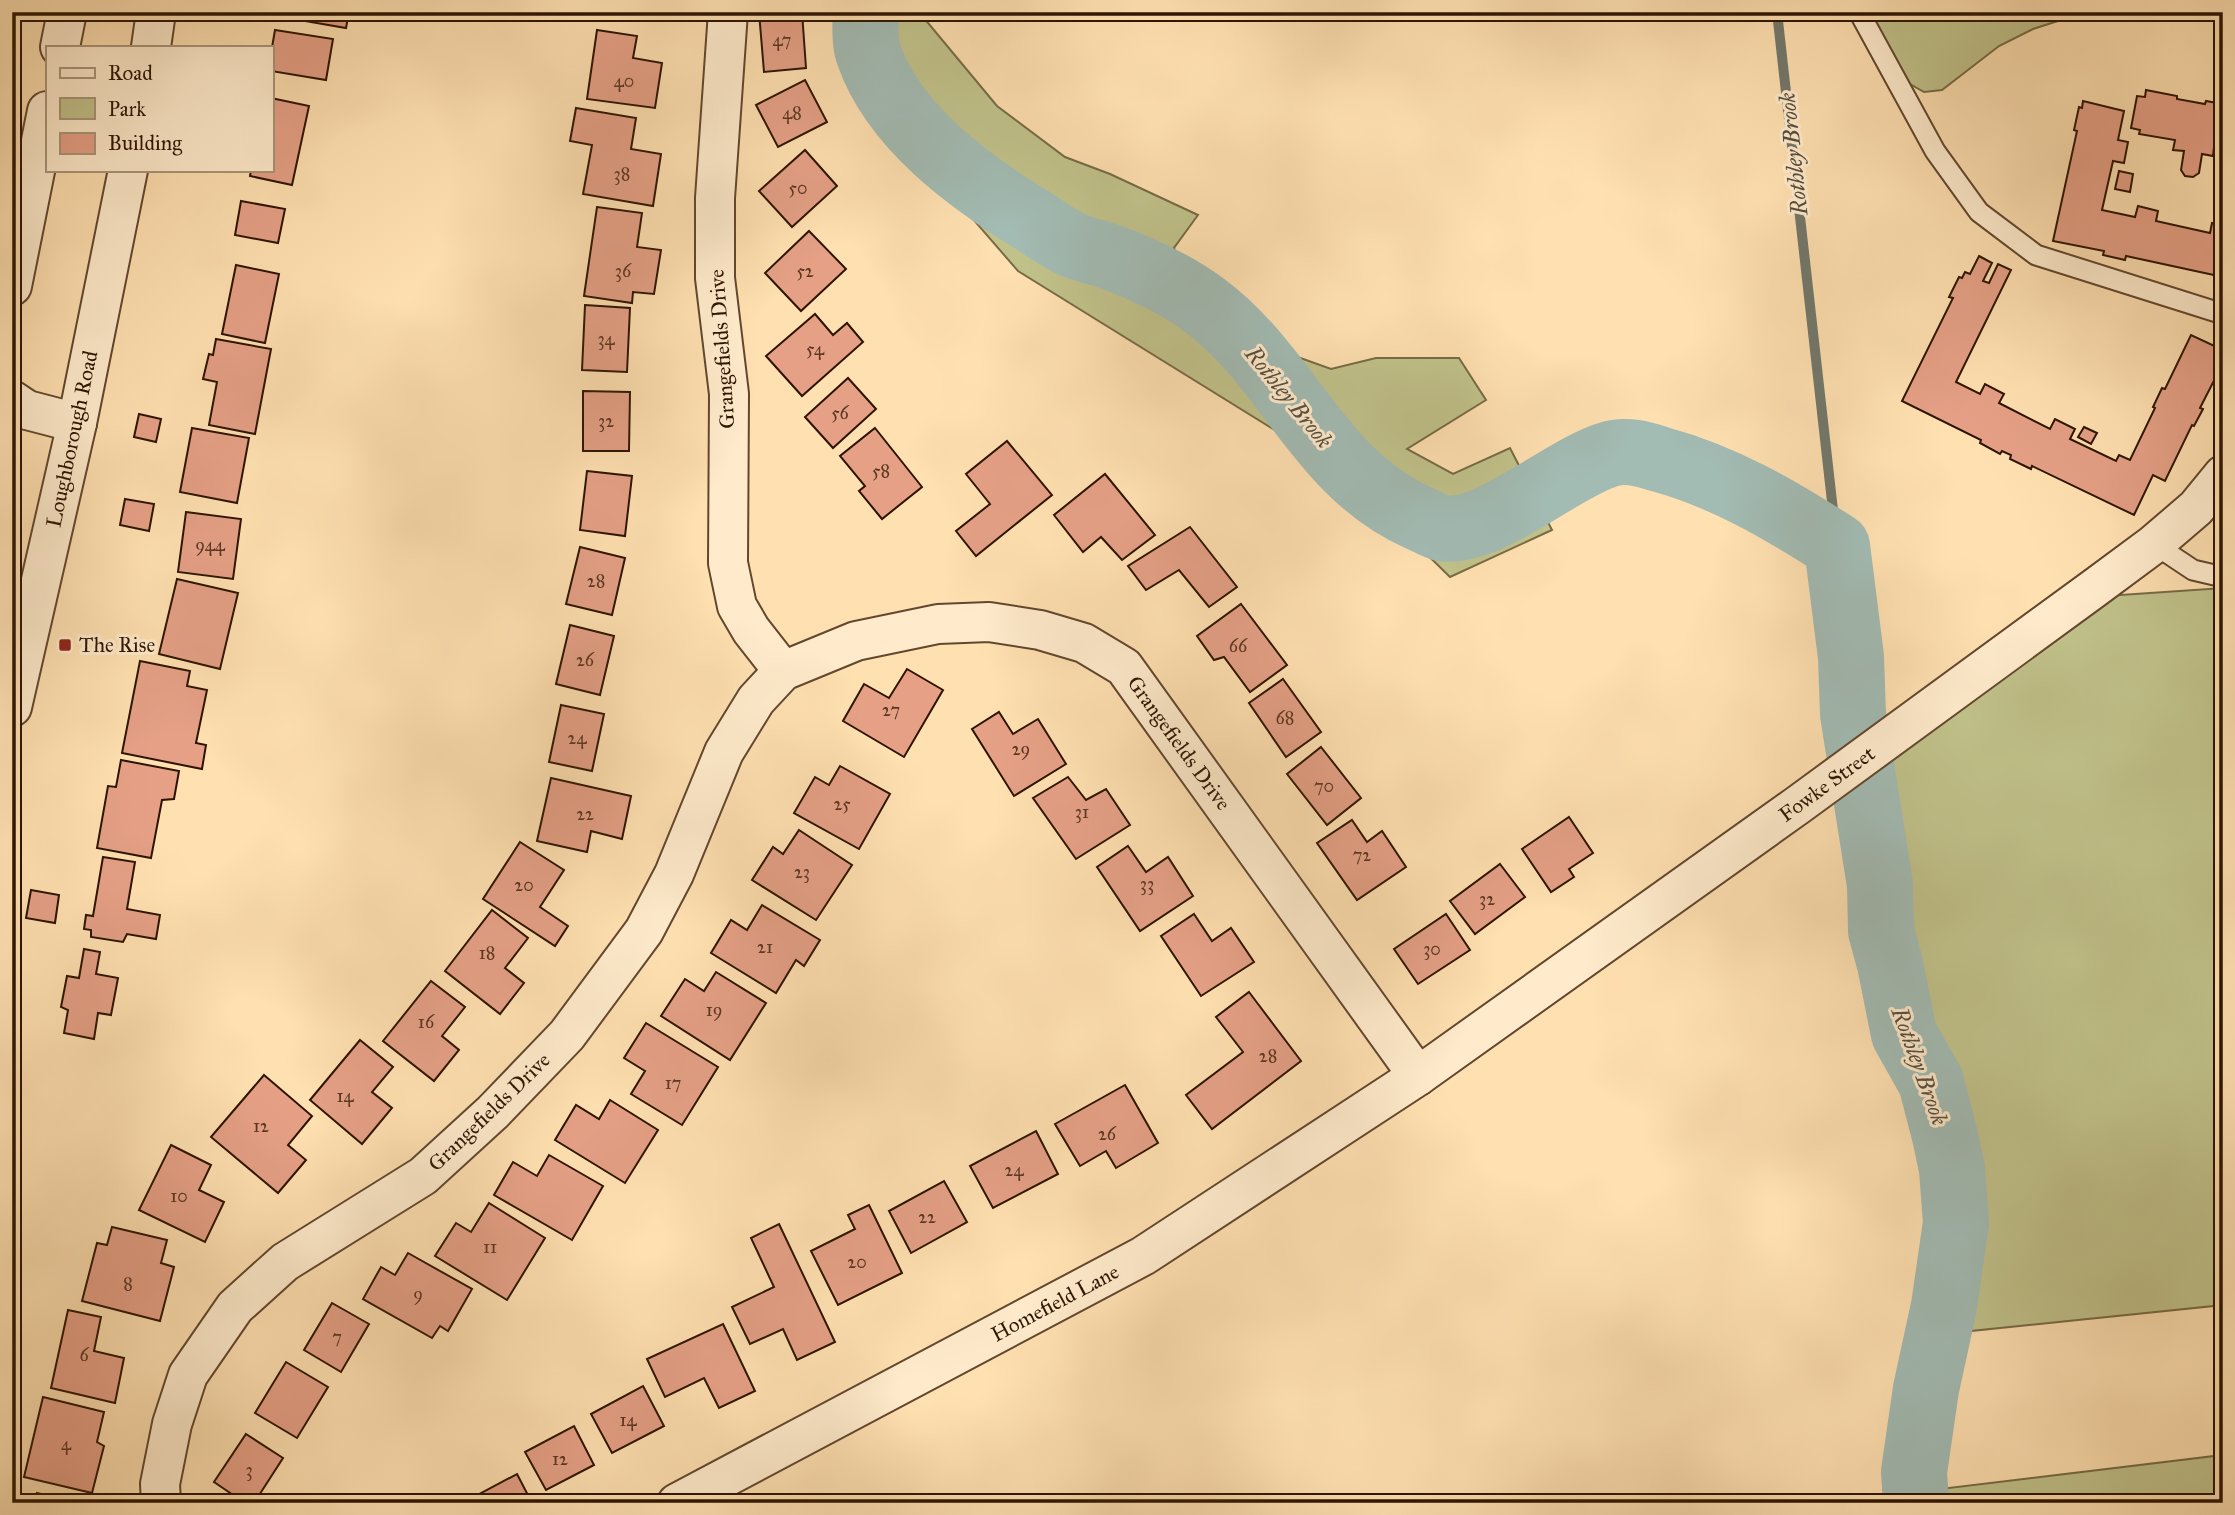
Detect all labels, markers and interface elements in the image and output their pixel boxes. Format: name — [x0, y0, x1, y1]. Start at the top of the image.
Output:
house number: 47 — [773, 29, 791, 51]
legend — [46, 46, 273, 172]
text: Road — [108, 60, 153, 86]
house number: 40 — [614, 70, 634, 92]
water label: Rothley Brook — [1773, 91, 1813, 218]
text: Park — [108, 96, 146, 122]
house number: 48 — [782, 102, 802, 124]
text: Building — [108, 130, 182, 156]
house number: 38 — [614, 163, 630, 185]
house number: 50 — [789, 177, 807, 199]
house number: 36 — [615, 260, 632, 282]
house number: 52 — [796, 260, 814, 282]
street label: Grangefields Drive — [703, 268, 741, 430]
house number: 34 — [597, 328, 616, 350]
house number: 54 — [806, 338, 825, 360]
water label: Rothley Brook — [1239, 339, 1339, 454]
street label: Loughborough Road — [41, 348, 104, 530]
house number: 56 — [831, 402, 850, 424]
house number: 32 — [598, 410, 614, 432]
house number: 58 — [872, 460, 890, 482]
house number: 944 — [195, 534, 226, 556]
house number: 28 — [587, 570, 605, 592]
place label: The Rise — [79, 632, 155, 658]
house number: 66 — [1229, 635, 1248, 657]
marker: The Rise — [57, 637, 73, 653]
house number: 26 — [576, 649, 595, 671]
street label: Grangefields Drive — [1122, 671, 1237, 815]
house number: 27 — [882, 699, 900, 721]
house number: 68 — [1276, 707, 1294, 729]
house number: 24 — [568, 727, 587, 749]
house number: 29 — [1012, 738, 1030, 760]
street label: Fowke Street — [1774, 740, 1881, 828]
house number: 70 — [1314, 775, 1334, 797]
house number: 25 — [833, 793, 851, 815]
house number: 31 — [1075, 801, 1089, 823]
house number: 22 — [576, 803, 594, 825]
house number: 72 — [1353, 844, 1371, 866]
house number: 23 — [794, 861, 810, 883]
house number: 33 — [1140, 873, 1154, 895]
house number: 20 — [514, 874, 534, 896]
house number: 32 — [1479, 888, 1495, 910]
house number: 21 — [757, 936, 773, 958]
house number: 30 — [1423, 938, 1441, 960]
house number: 18 — [479, 942, 495, 964]
house number: 19 — [706, 999, 722, 1021]
water label: Rothley Brook — [1885, 1002, 1954, 1129]
house number: 16 — [418, 1011, 435, 1033]
house number: 28 — [1259, 1045, 1277, 1067]
street label: Grangefields Drive — [422, 1047, 556, 1177]
house number: 17 — [665, 1072, 681, 1094]
house number: 14 — [336, 1085, 355, 1107]
house number: 12 — [253, 1115, 269, 1137]
house number: 26 — [1098, 1123, 1117, 1145]
house number: 24 — [1005, 1159, 1024, 1181]
house number: 10 — [170, 1185, 188, 1207]
house number: 22 — [918, 1206, 936, 1228]
house number: 11 — [483, 1236, 497, 1258]
house number: 20 — [847, 1251, 867, 1273]
street label: Homefield Lane — [987, 1258, 1124, 1348]
house number: 8 — [123, 1273, 133, 1295]
house number: 9 — [413, 1283, 423, 1305]
house number: 7 — [332, 1326, 342, 1348]
house number: 6 — [79, 1344, 89, 1366]
house number: 14 — [619, 1409, 638, 1431]
house number: 4 — [61, 1433, 72, 1455]
house number: 12 — [552, 1448, 568, 1470]
house number: 3 — [245, 1459, 253, 1481]

